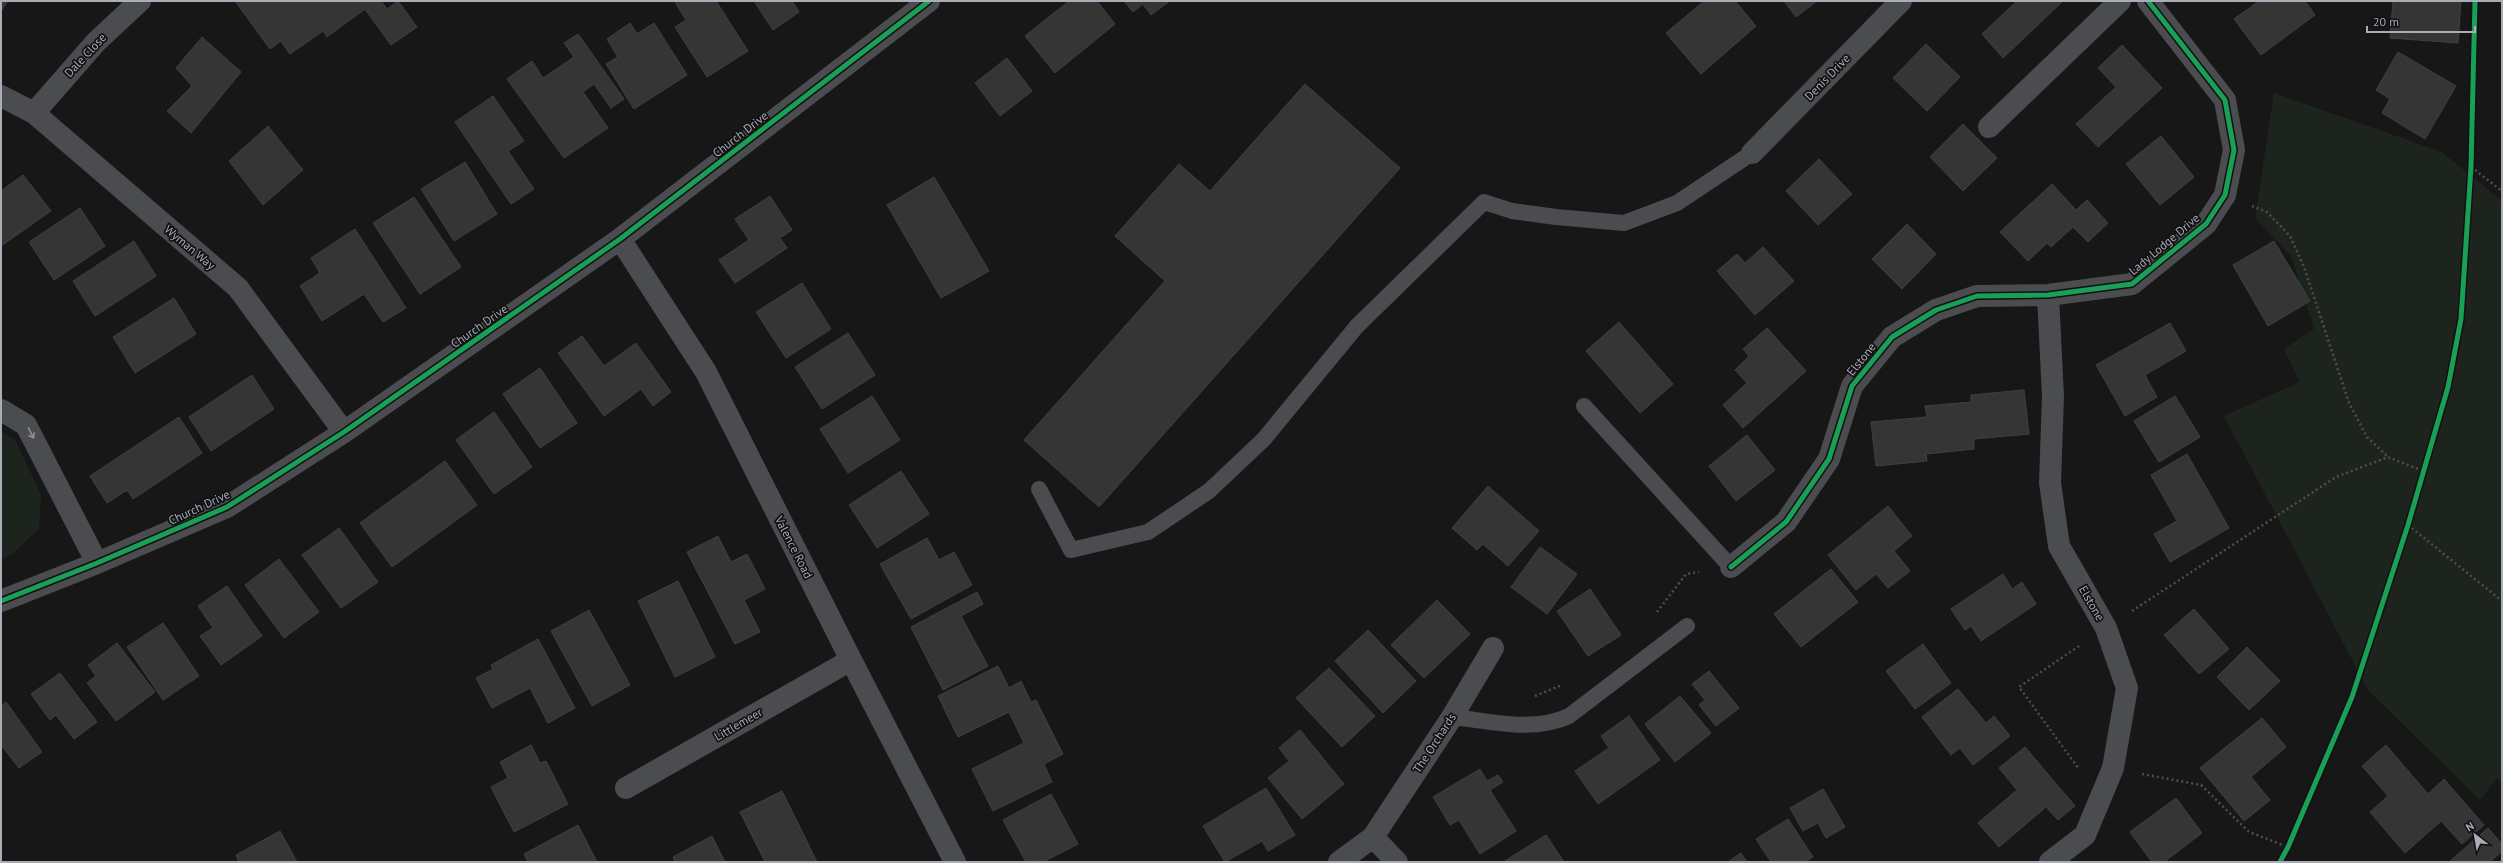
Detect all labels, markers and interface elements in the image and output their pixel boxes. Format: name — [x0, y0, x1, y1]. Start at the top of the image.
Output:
scale bar — [2367, 8, 2475, 34]
text: 20 m — [2373, 14, 2399, 29]
street label: Dale Close — [61, 30, 109, 80]
street label: Denis Drive — [1801, 51, 1853, 103]
street label: Church Drive — [709, 108, 771, 160]
street label: Lady Lodge Drive — [2126, 210, 2202, 278]
street label: Wyman Way — [162, 221, 219, 273]
street label: Church Drive — [448, 301, 510, 351]
street label: Elstone — [1843, 340, 1879, 378]
one-way arrow — [27, 427, 35, 439]
street label: Church Drive — [166, 486, 232, 528]
street label: Valence Road — [771, 512, 816, 581]
street label: Elstone — [2076, 583, 2108, 623]
street label: Littlemeer — [711, 704, 765, 744]
street label: The Orchards — [1409, 710, 1459, 776]
north arrow — [2455, 815, 2495, 855]
text: N — [2463, 819, 2477, 834]

